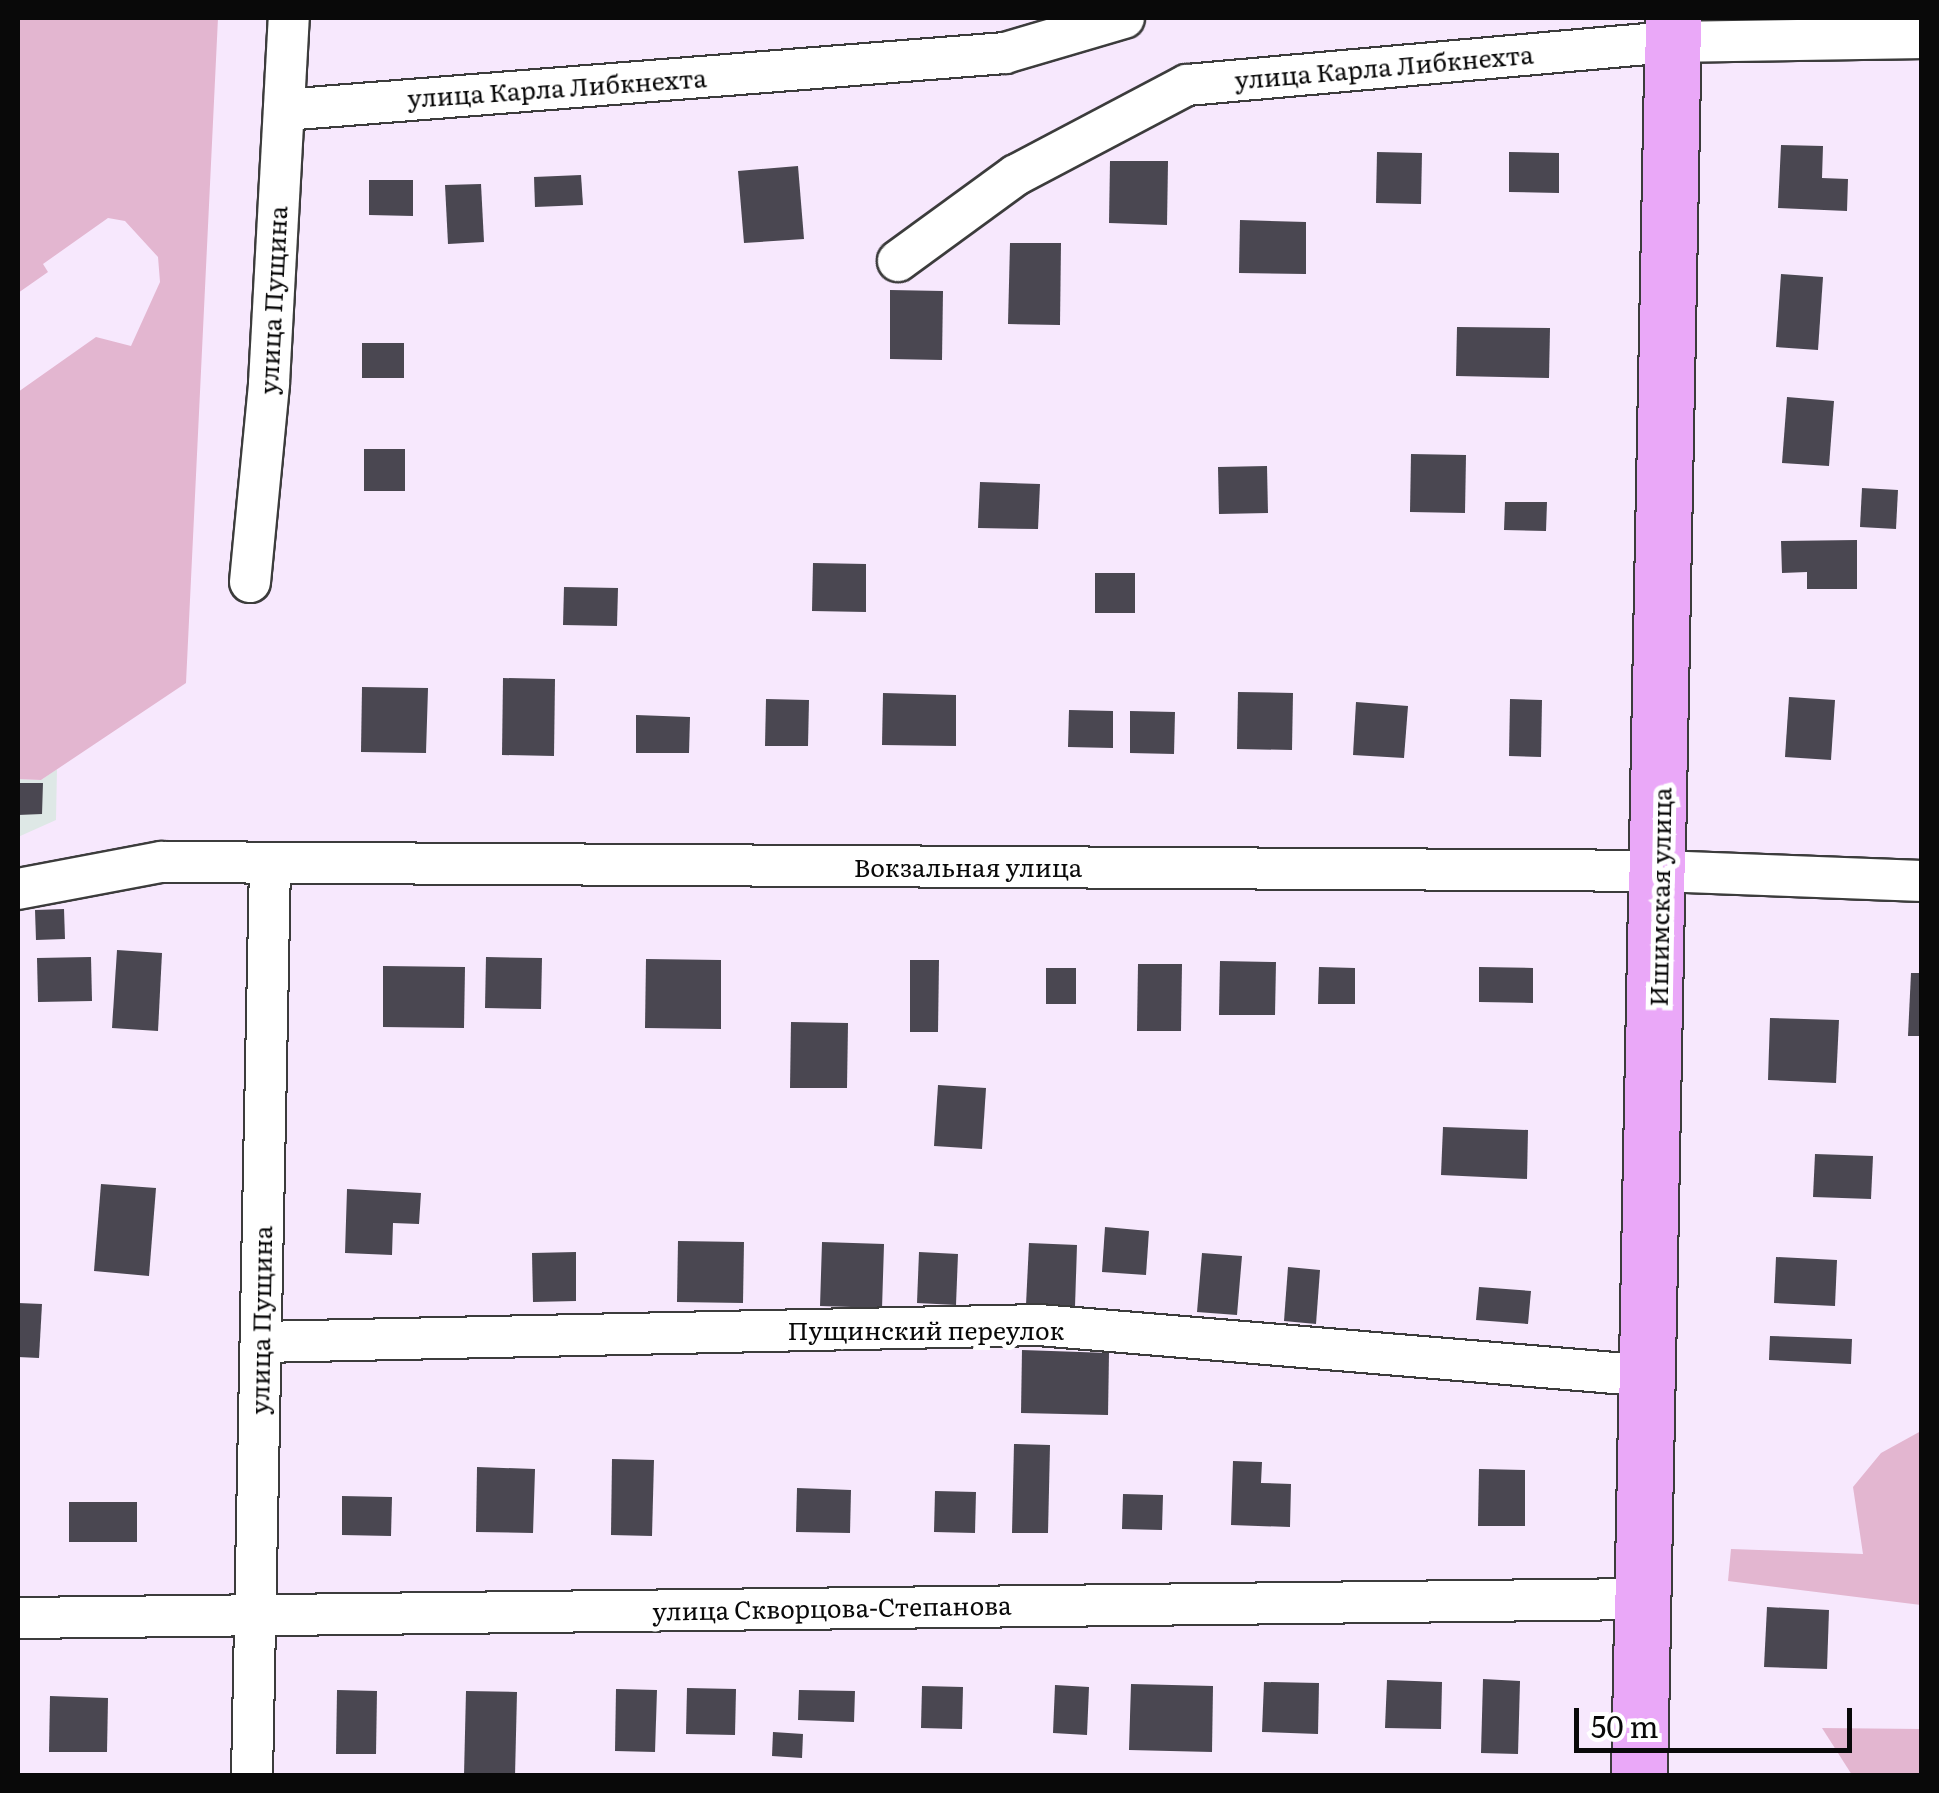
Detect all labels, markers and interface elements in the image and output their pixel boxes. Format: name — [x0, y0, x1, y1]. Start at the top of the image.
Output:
street label: улица Карла Либкнехта — [1233, 39, 1535, 95]
street label: улица Карла Либкнехта — [406, 63, 708, 113]
street label: улица Пущина — [253, 205, 293, 395]
street label: Ишимская улица — [1643, 787, 1677, 1007]
street label: Вокзальная улица — [854, 852, 1082, 882]
street label: улица Пущина — [244, 1225, 278, 1415]
street label: Пущинский переулок — [788, 1315, 1064, 1345]
street label: улица Скворцова-Степанова — [652, 1590, 1012, 1626]
scale bar — [1579, 1688, 1856, 1750]
text: 50 m — [1591, 1703, 1659, 1747]

